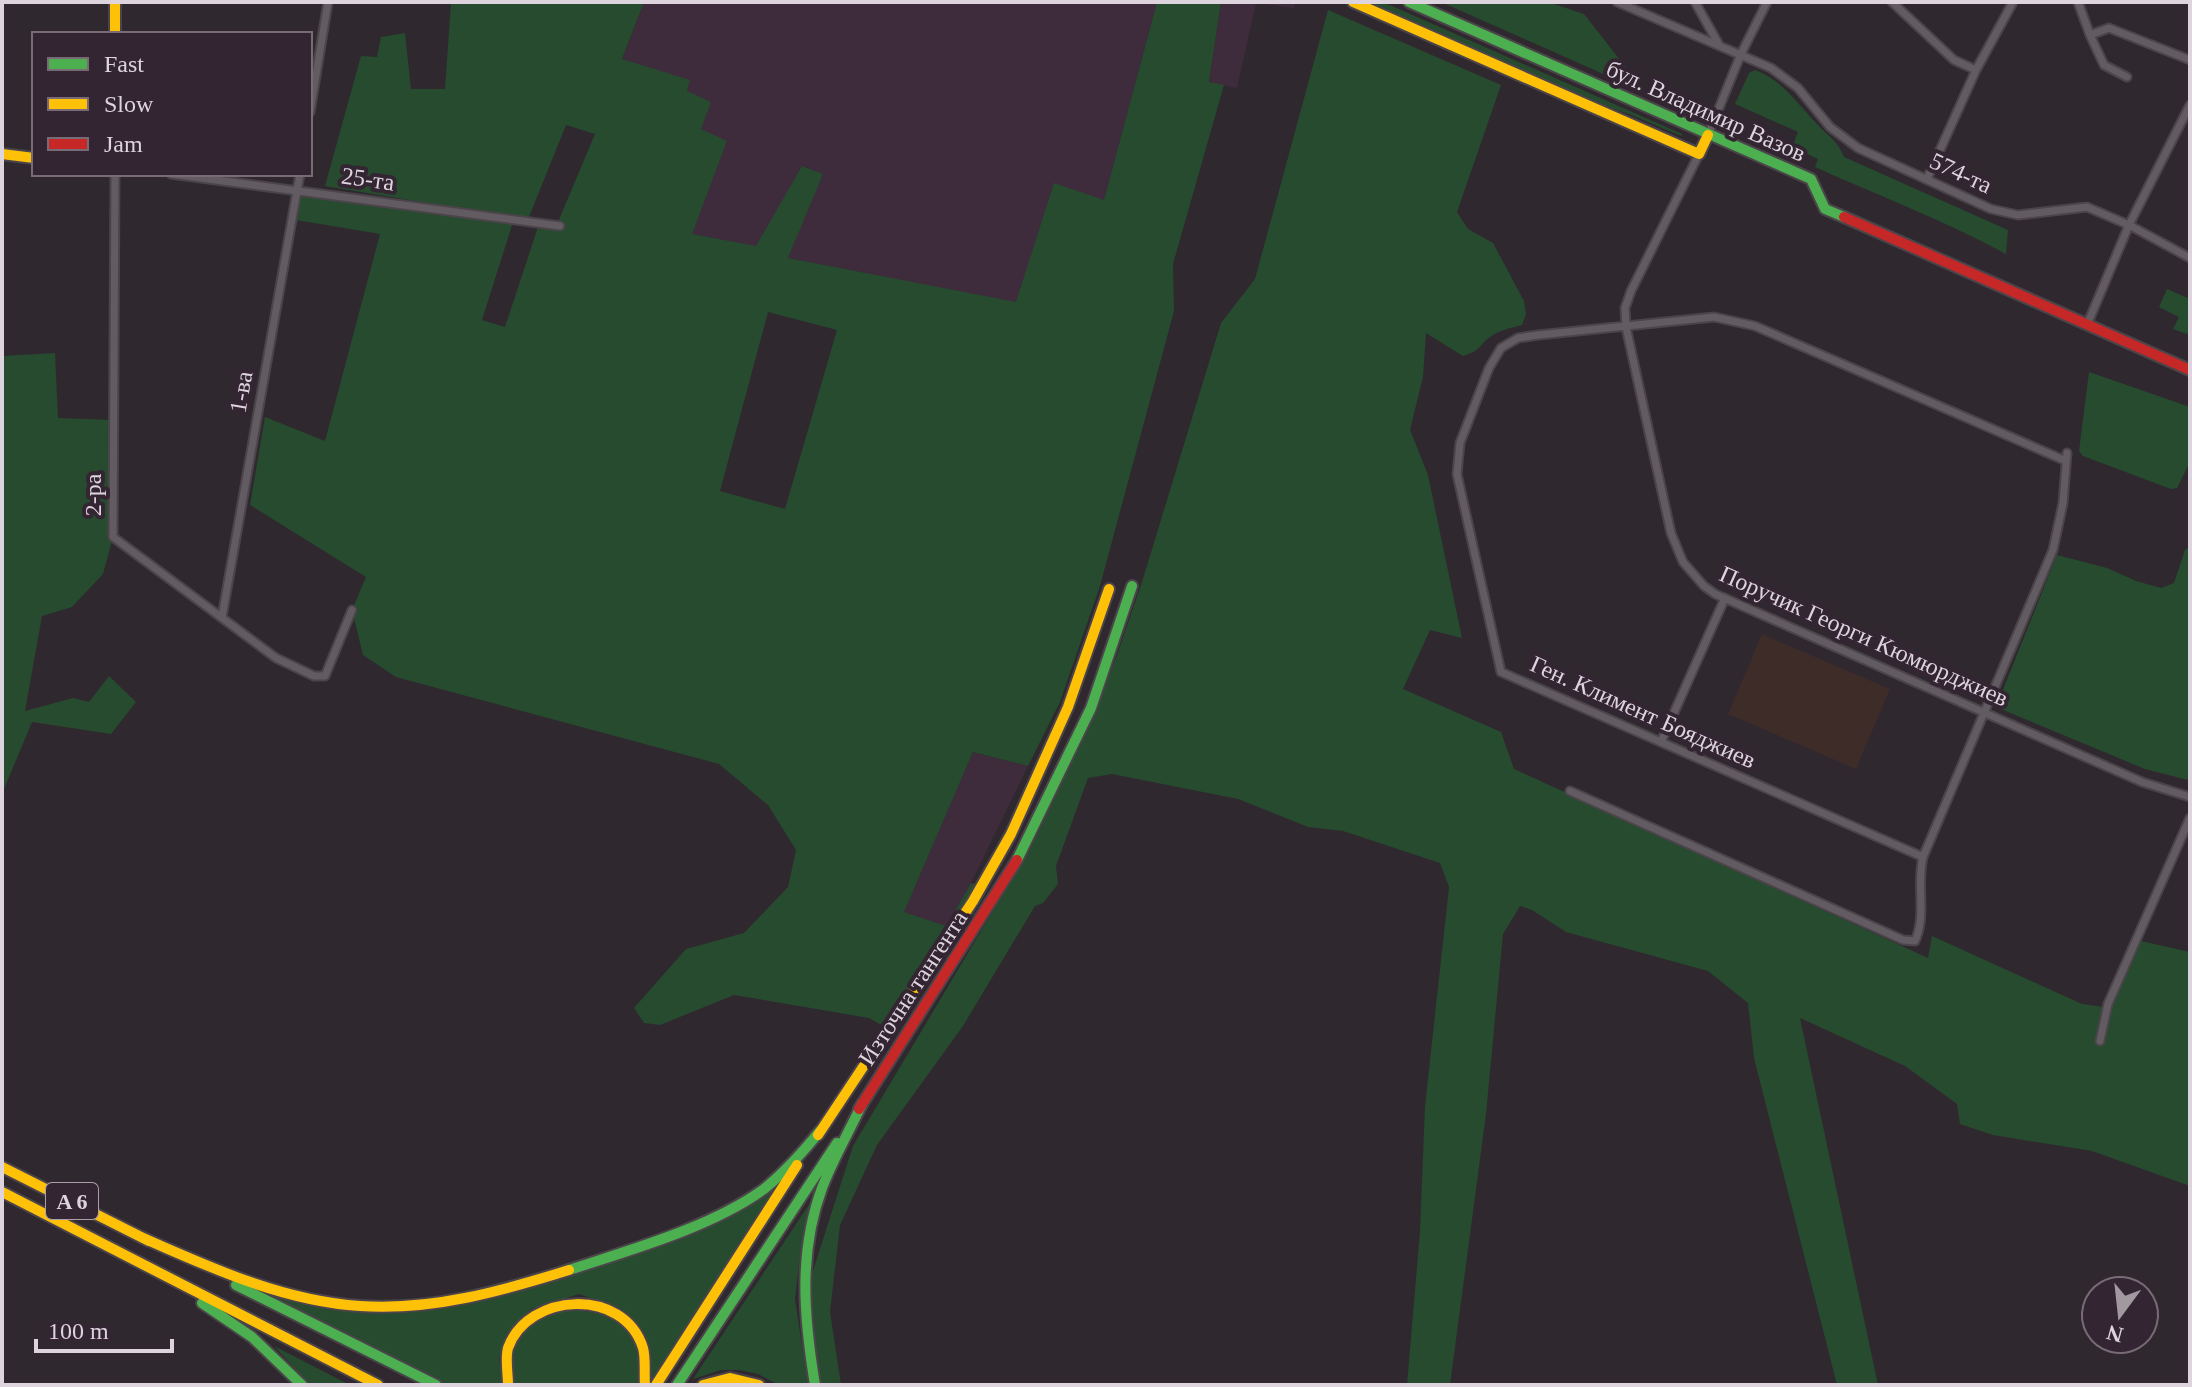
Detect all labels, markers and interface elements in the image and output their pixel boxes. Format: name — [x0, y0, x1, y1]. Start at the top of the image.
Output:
legend — [32, 32, 312, 176]
text: Fast — [104, 51, 144, 77]
street label: бул. Владимир Вазов — [1602, 55, 1810, 167]
text: Slow — [104, 91, 154, 117]
text: Jam — [104, 131, 143, 157]
street label: 574-та — [1926, 147, 1996, 199]
street label: 25-та — [340, 162, 397, 196]
street label: 1-ва — [225, 369, 257, 415]
street label: 2-ра — [80, 473, 106, 516]
street label: Поручик Георги Кюмюрджиев — [1716, 560, 2012, 712]
street label: Ген. Климент Бояджиев — [1526, 651, 1760, 773]
street label: Източна тангента — [853, 906, 973, 1070]
road number: A 6 — [46, 1183, 98, 1219]
north arrow — [2080, 1275, 2160, 1355]
scale bar — [36, 1303, 172, 1353]
text: 100 m — [48, 1318, 109, 1344]
text: N — [2104, 1320, 2126, 1348]

